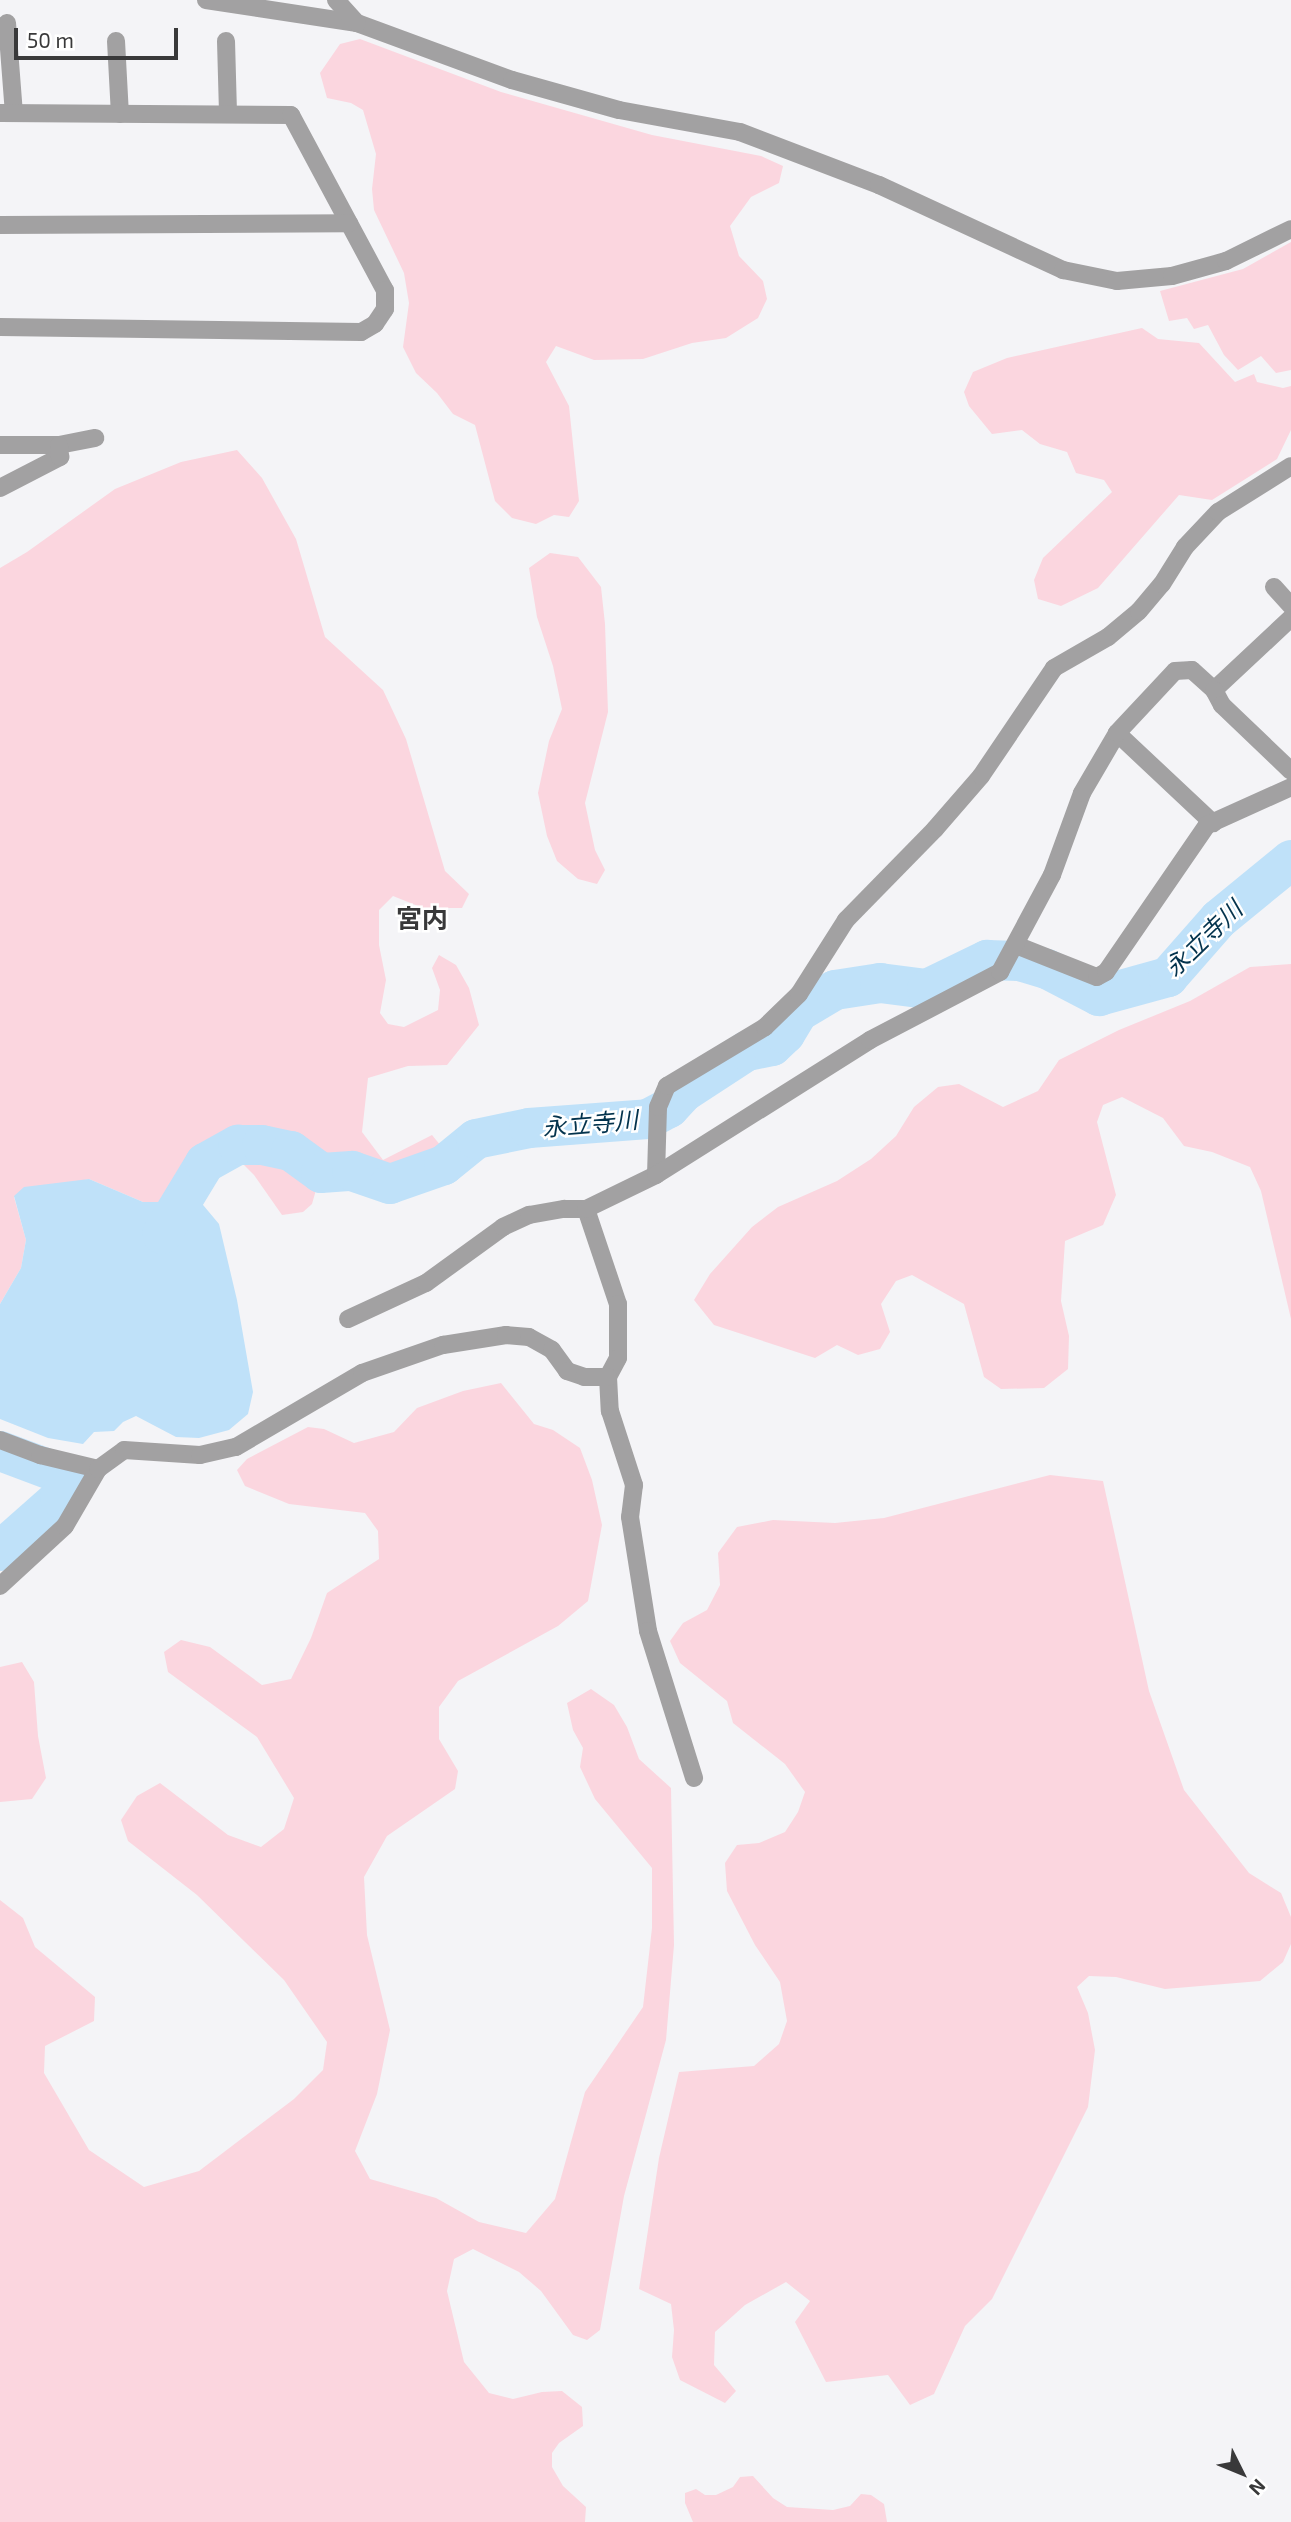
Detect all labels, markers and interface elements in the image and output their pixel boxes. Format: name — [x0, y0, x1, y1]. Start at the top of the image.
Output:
scale bar — [18, 14, 182, 58]
text: 50 m — [27, 27, 74, 52]
water label: 永立寺川 — [1158, 894, 1248, 982]
district label: 宮内 — [396, 902, 448, 934]
water label: 永立寺川 — [541, 1104, 639, 1142]
north arrow — [1207, 2438, 1277, 2508]
text: N — [1245, 2475, 1271, 2501]

